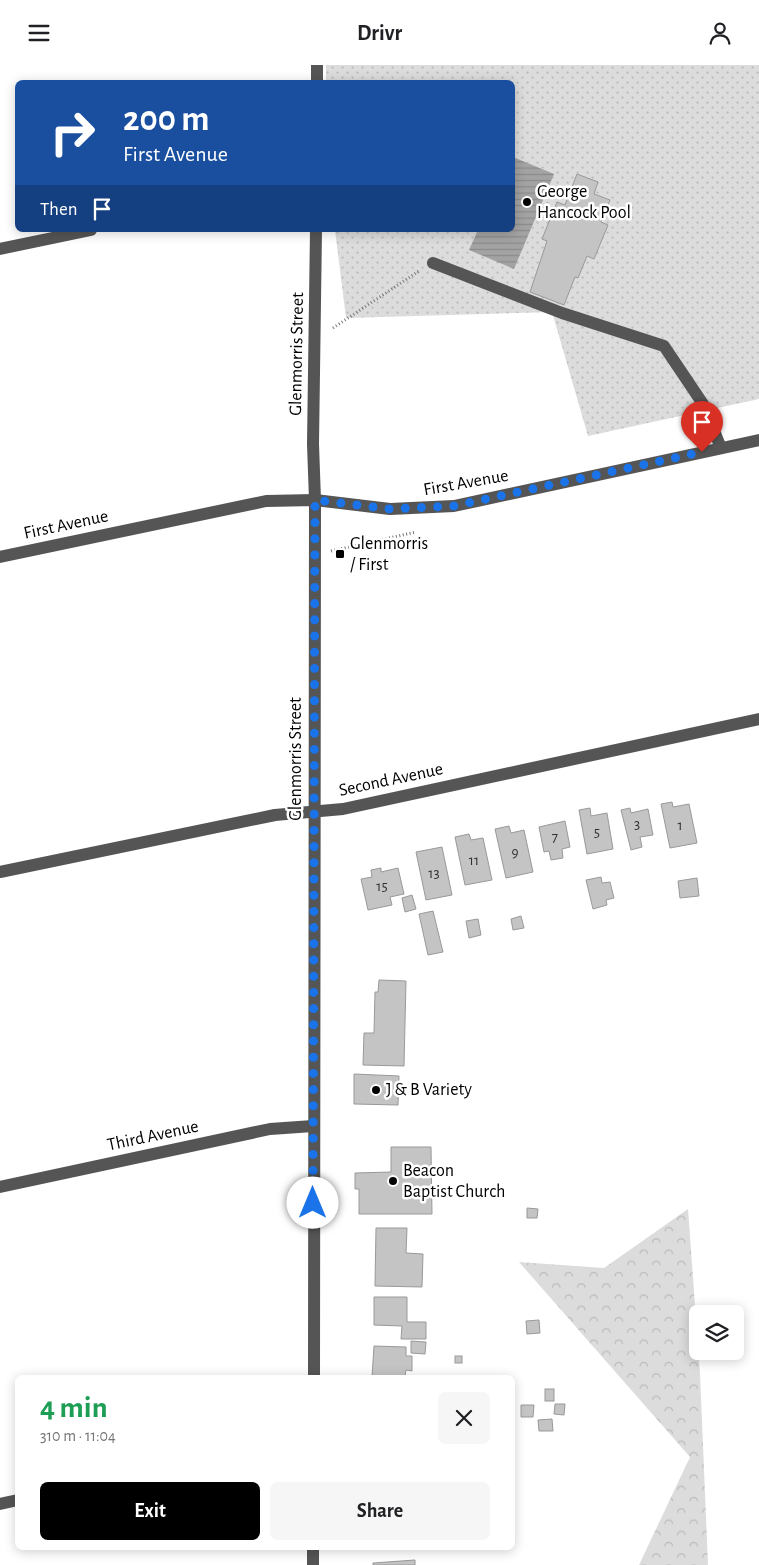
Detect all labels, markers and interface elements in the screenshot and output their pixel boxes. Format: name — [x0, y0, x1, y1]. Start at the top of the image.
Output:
icon: menu — [25, 19, 53, 47]
icon: person — [706, 19, 734, 47]
text: Drivr — [357, 22, 402, 44]
icon: right — [40, 100, 105, 165]
text: 200 m — [123, 102, 210, 137]
text: First Avenue — [123, 143, 228, 165]
place label: George Hancock Pool — [537, 183, 631, 222]
icon: arrive — [88, 195, 116, 223]
marker: George Hancock Pool — [521, 196, 533, 208]
text: Then — [40, 200, 78, 219]
street label: Glenmorris Street — [287, 292, 307, 416]
pin — [681, 401, 723, 452]
icon: arrive — [688, 408, 716, 436]
street label: First Avenue — [422, 467, 510, 499]
street label: First Avenue — [22, 507, 110, 543]
place label: Glenmorris / First — [350, 535, 428, 574]
marker: Glenmorris / First — [334, 548, 346, 560]
street label: Glenmorris Street — [287, 697, 305, 821]
street label: Second Avenue — [337, 760, 445, 800]
house number: 3 — [634, 817, 640, 832]
house number: 1 — [677, 818, 683, 833]
house number: 5 — [594, 825, 600, 840]
house number: 7 — [552, 830, 558, 845]
house number: 9 — [511, 845, 519, 860]
house number: 11 — [469, 853, 479, 868]
house number: 13 — [428, 866, 440, 881]
house number: 15 — [376, 879, 388, 894]
place label: J & B Variety — [386, 1081, 472, 1099]
marker: J & B Variety — [370, 1084, 382, 1096]
street label: Third Avenue — [106, 1118, 200, 1154]
place label: Beacon Baptist Church — [403, 1162, 505, 1201]
marker: Beacon Baptist Church — [387, 1175, 399, 1187]
position arrow — [286, 1176, 338, 1228]
map controls — [689, 1305, 744, 1360]
button: layers — [689, 1305, 744, 1360]
button: close — [438, 1392, 490, 1444]
text: 4 min — [40, 1393, 108, 1423]
text: 310 m · 11:04 — [40, 1428, 116, 1444]
button: Exit — [40, 1482, 260, 1540]
button: Share — [270, 1482, 490, 1540]

